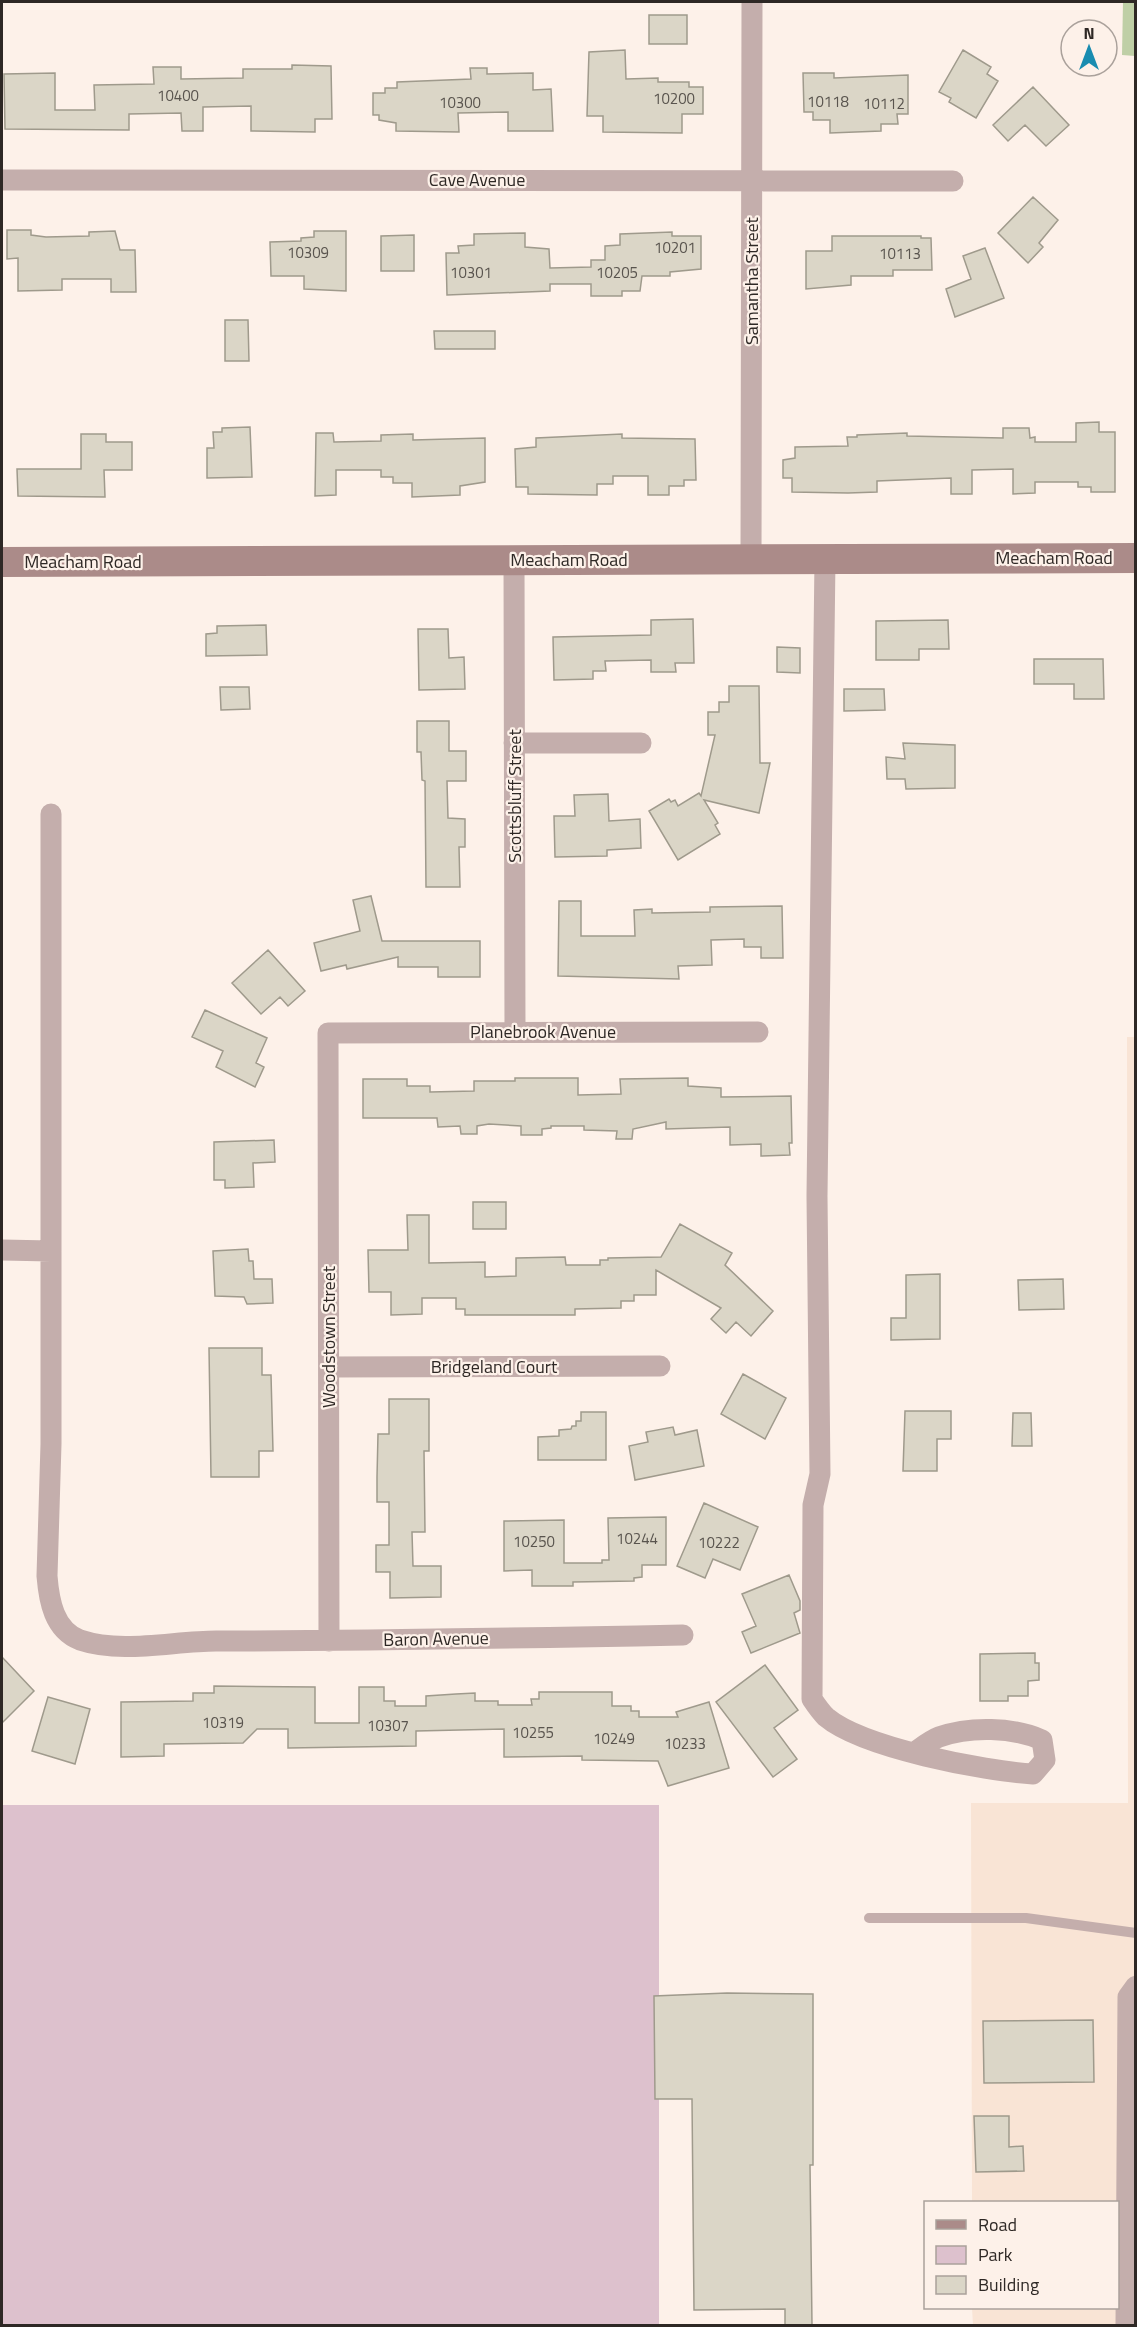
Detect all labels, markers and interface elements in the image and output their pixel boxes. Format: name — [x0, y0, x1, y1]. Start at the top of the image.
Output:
north arrow — [1059, 18, 1119, 78]
text: N — [1083, 21, 1095, 45]
house number: 10400 — [157, 84, 199, 107]
house number: 10200 — [653, 87, 695, 110]
house number: 10118 — [807, 90, 849, 113]
house number: 10300 — [439, 91, 481, 114]
house number: 10112 — [863, 92, 905, 115]
street label: Cave Avenue — [429, 166, 525, 193]
street label: Samantha Street — [738, 216, 765, 345]
house number: 10201 — [654, 236, 696, 259]
house number: 10309 — [287, 241, 329, 264]
house number: 10113 — [879, 242, 921, 265]
house number: 10301 — [450, 261, 492, 284]
house number: 10205 — [596, 261, 638, 284]
street label: Meacham Road — [995, 544, 1113, 571]
street label: Meacham Road — [510, 546, 628, 573]
street label: Meacham Road — [24, 548, 142, 575]
street label: Scottsbluff Street — [501, 729, 528, 863]
street label: Planebrook Avenue — [470, 1018, 616, 1045]
street label: Woodstown Street — [315, 1265, 342, 1408]
street label: Bridgeland Court — [431, 1353, 558, 1380]
house number: 10244 — [616, 1527, 658, 1550]
house number: 10250 — [513, 1530, 555, 1553]
house number: 10222 — [698, 1531, 740, 1554]
street label: Baron Avenue — [383, 1624, 489, 1653]
house number: 10319 — [202, 1711, 244, 1734]
house number: 10307 — [367, 1714, 409, 1737]
house number: 10255 — [512, 1721, 554, 1744]
house number: 10249 — [593, 1727, 635, 1750]
house number: 10233 — [664, 1732, 706, 1755]
legend — [924, 2201, 1119, 2309]
text: Road — [978, 2211, 1017, 2238]
text: Park — [978, 2241, 1013, 2268]
text: Building — [978, 2271, 1039, 2298]

